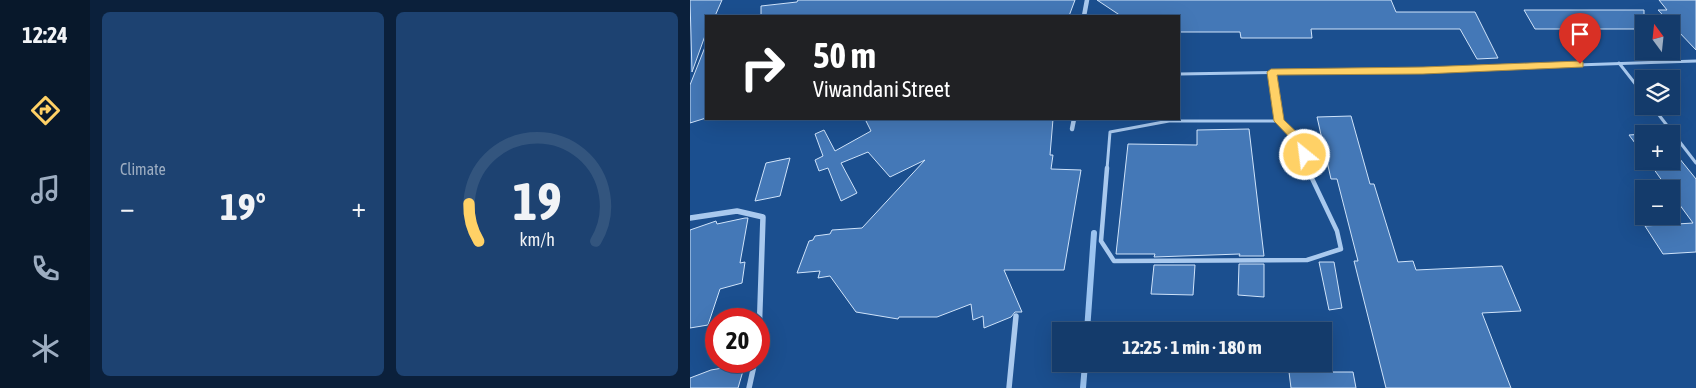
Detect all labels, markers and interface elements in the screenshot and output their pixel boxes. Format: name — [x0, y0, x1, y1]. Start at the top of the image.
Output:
pin — [1559, 13, 1601, 64]
north arrow — [1635, 15, 1680, 60]
map controls — [1635, 15, 1680, 225]
icon: arrive — [1566, 20, 1594, 48]
text: 12:24 — [22, 22, 68, 48]
icon: right — [730, 35, 795, 100]
text: 50 m — [813, 35, 876, 75]
button: layers — [1635, 70, 1680, 115]
text: Viwandani Street — [813, 76, 950, 102]
icon: directions — [28, 93, 63, 128]
button: + — [1635, 125, 1680, 170]
position arrow — [1278, 128, 1330, 180]
text: Climate — [120, 160, 166, 178]
text: 19 — [513, 171, 561, 231]
icon: music — [28, 172, 63, 207]
button: − — [1635, 180, 1680, 225]
text: 19° — [220, 185, 266, 228]
text: − — [120, 191, 135, 223]
text: + — [351, 191, 366, 223]
text: km/h — [519, 229, 555, 250]
icon: phone — [28, 251, 63, 286]
speed limit sign: 20 — [705, 308, 770, 373]
icon: climate — [28, 331, 63, 366]
text: 12:25 · 1 min · 180 m — [1122, 336, 1262, 358]

